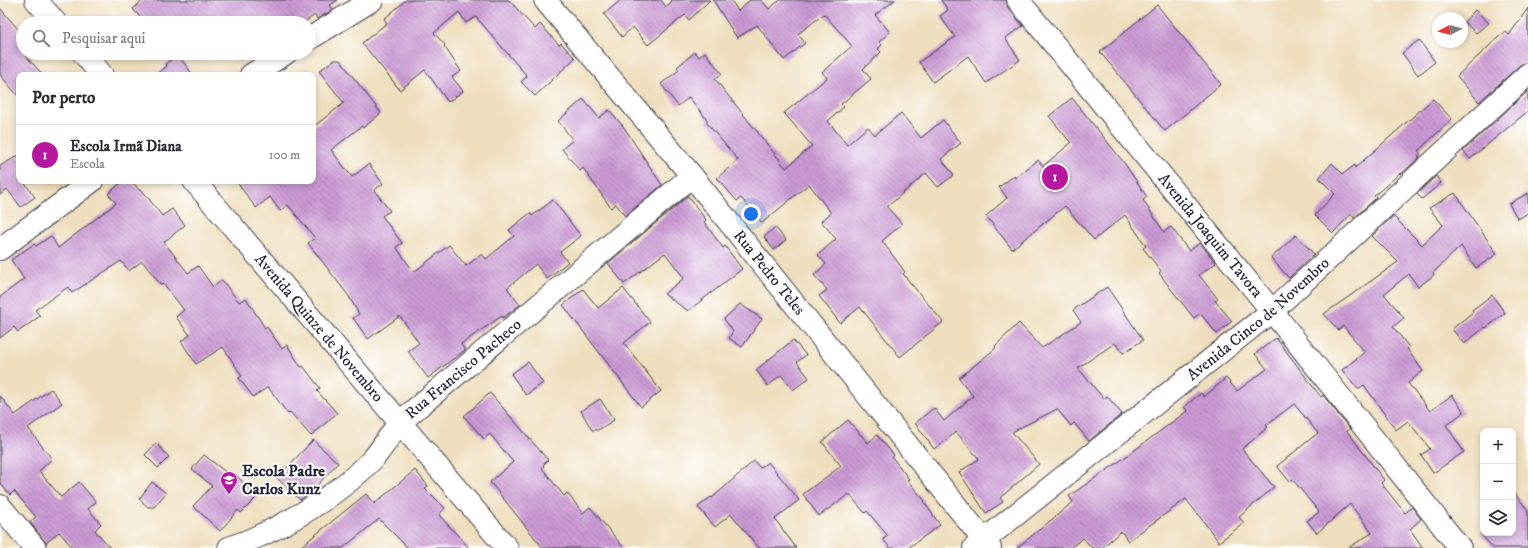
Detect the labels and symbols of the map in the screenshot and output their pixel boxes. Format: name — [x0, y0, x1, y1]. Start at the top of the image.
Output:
north arrow — [1432, 12, 1468, 48]
pin: 1 — [1042, 162, 1068, 192]
street label: Avenida Joaquim Tavora — [1154, 169, 1267, 302]
your location — [741, 204, 761, 224]
street label: Rua Pedro Teles — [729, 226, 809, 319]
street label: Avenida Quinze de Novembro — [250, 250, 388, 406]
street label: Avenida Cinco de Novembro — [1183, 253, 1334, 385]
street label: Rua Francisco Pacheco — [401, 314, 526, 424]
place label: Escola Padre Carlos Kunz — [242, 461, 325, 499]
school or university icon: Escola Padre Carlos Kunz — [219, 470, 239, 495]

